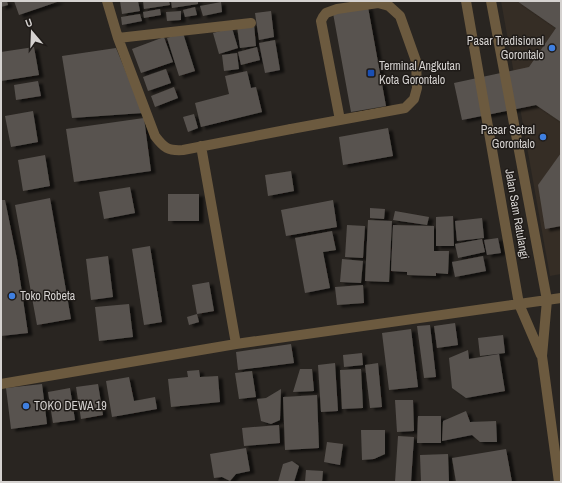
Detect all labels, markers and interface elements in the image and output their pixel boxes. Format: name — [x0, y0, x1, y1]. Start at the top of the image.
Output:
north arrow — [12, 12, 52, 52]
text: U — [23, 15, 34, 30]
place label: Pasar Tradisional Gorontalo — [467, 33, 544, 63]
marker: Pasar Tradisional Gorontalo — [547, 43, 557, 53]
place label: Terminal Angkutan Kota Gorontalo — [379, 58, 461, 88]
marker: Terminal Angkutan Kota Gorontalo — [366, 68, 376, 78]
place label: Pasar Setral Gorontalo — [481, 122, 535, 152]
marker: Pasar Setral Gorontalo — [538, 132, 548, 142]
street label: Jalan Sam Ratulangi — [501, 168, 533, 260]
place label: Toko Robeta — [20, 288, 76, 304]
marker: Toko Robeta — [7, 291, 17, 301]
place label: TOKO DEWA 19 — [34, 398, 107, 414]
marker: TOKO DEWA 19 — [21, 401, 31, 411]

